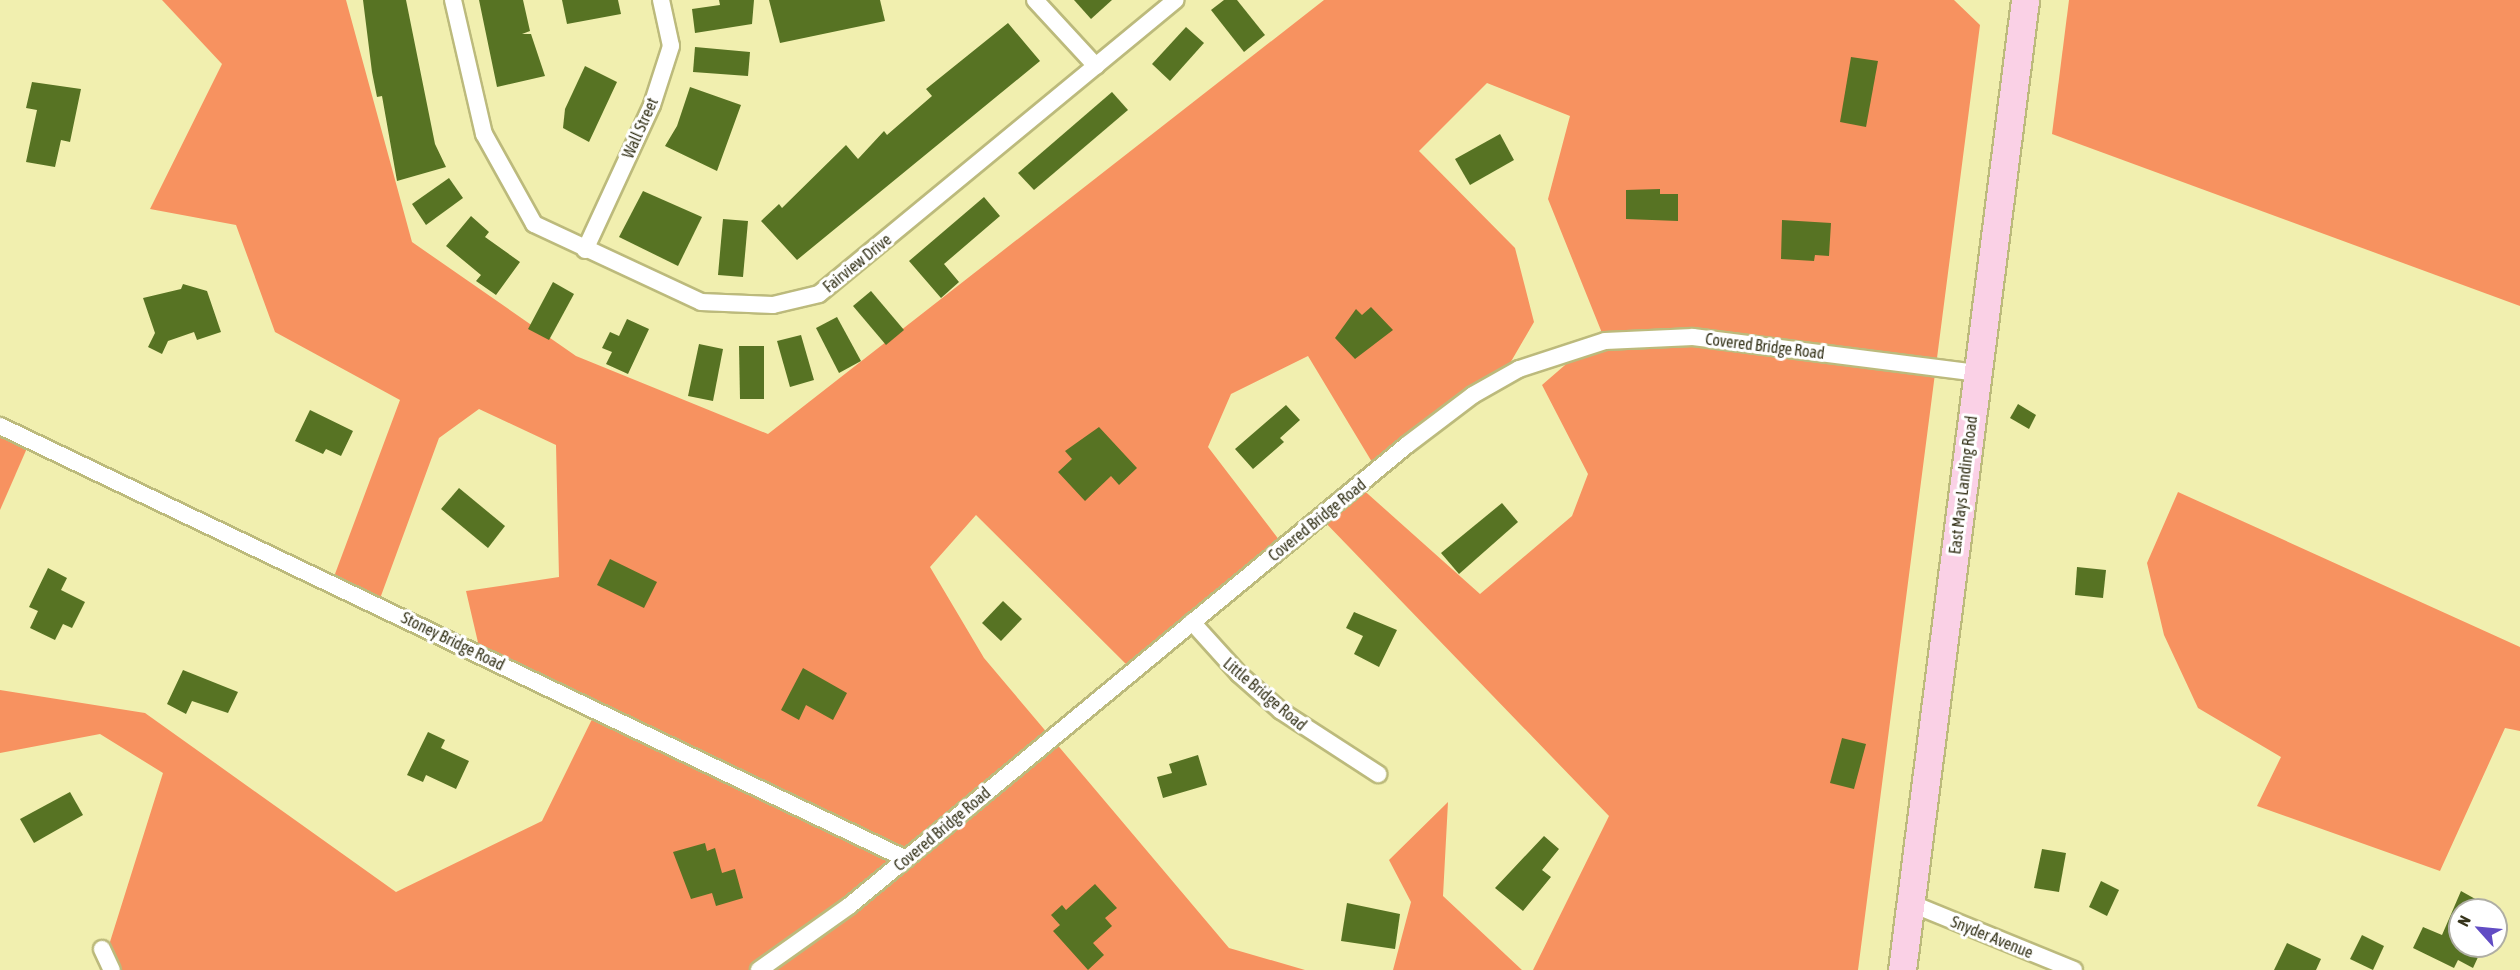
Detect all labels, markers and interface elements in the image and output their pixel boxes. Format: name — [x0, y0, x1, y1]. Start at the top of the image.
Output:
street label: Wall Street — [618, 95, 662, 161]
street label: Fairview Drive — [819, 230, 895, 296]
street label: Covered Bridge Road — [1704, 329, 1826, 363]
street label: East Mays Landing Road — [1945, 415, 1981, 555]
street label: Covered Bridge Road — [1264, 475, 1370, 565]
street label: Stoney Bridge Road — [398, 608, 508, 674]
street label: Little Bridge Road — [1219, 654, 1311, 734]
street label: Covered Bridge Road — [890, 783, 994, 875]
north arrow — [2448, 898, 2508, 958]
street label: Snyder Avenue — [1948, 912, 2036, 962]
text: N — [2454, 912, 2474, 929]

